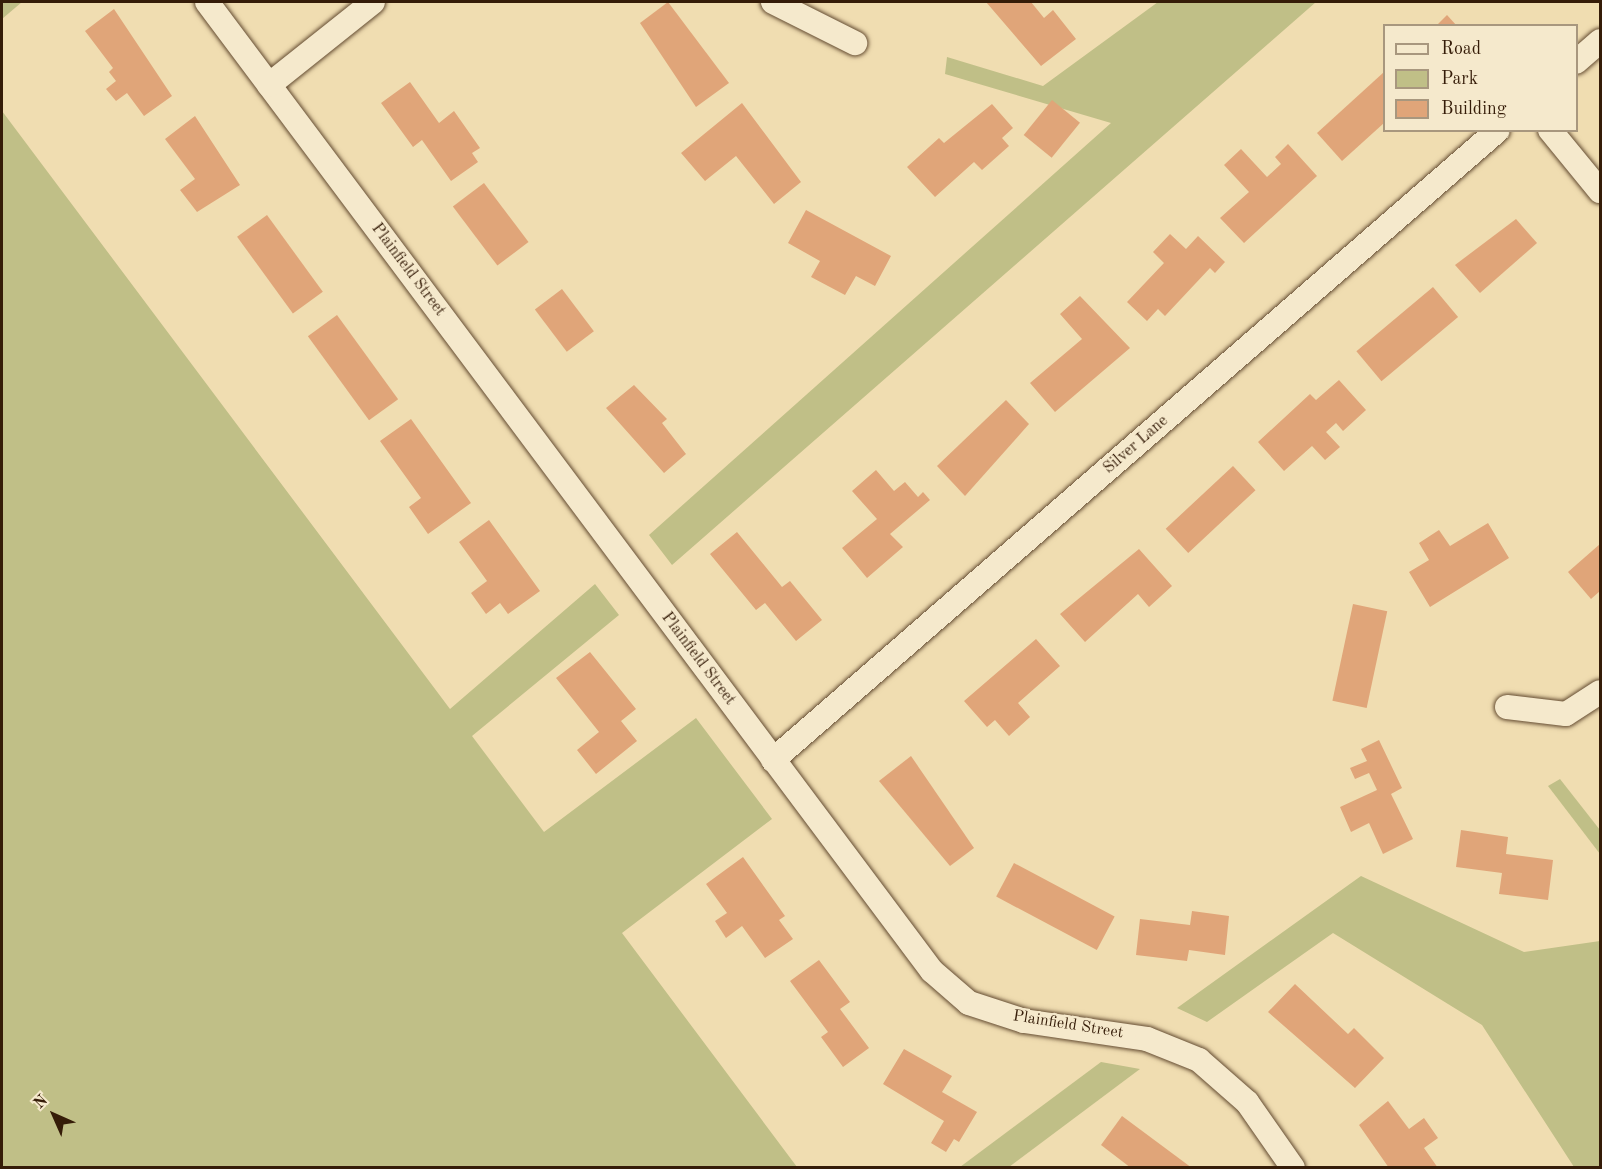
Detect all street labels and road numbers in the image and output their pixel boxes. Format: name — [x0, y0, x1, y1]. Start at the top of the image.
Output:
street label: Plainfield Street — [367, 220, 449, 320]
street label: Silver Lane — [1100, 412, 1172, 478]
street label: Plainfield Street — [657, 609, 739, 709]
street label: Plainfield Street — [1011, 1007, 1125, 1043]

